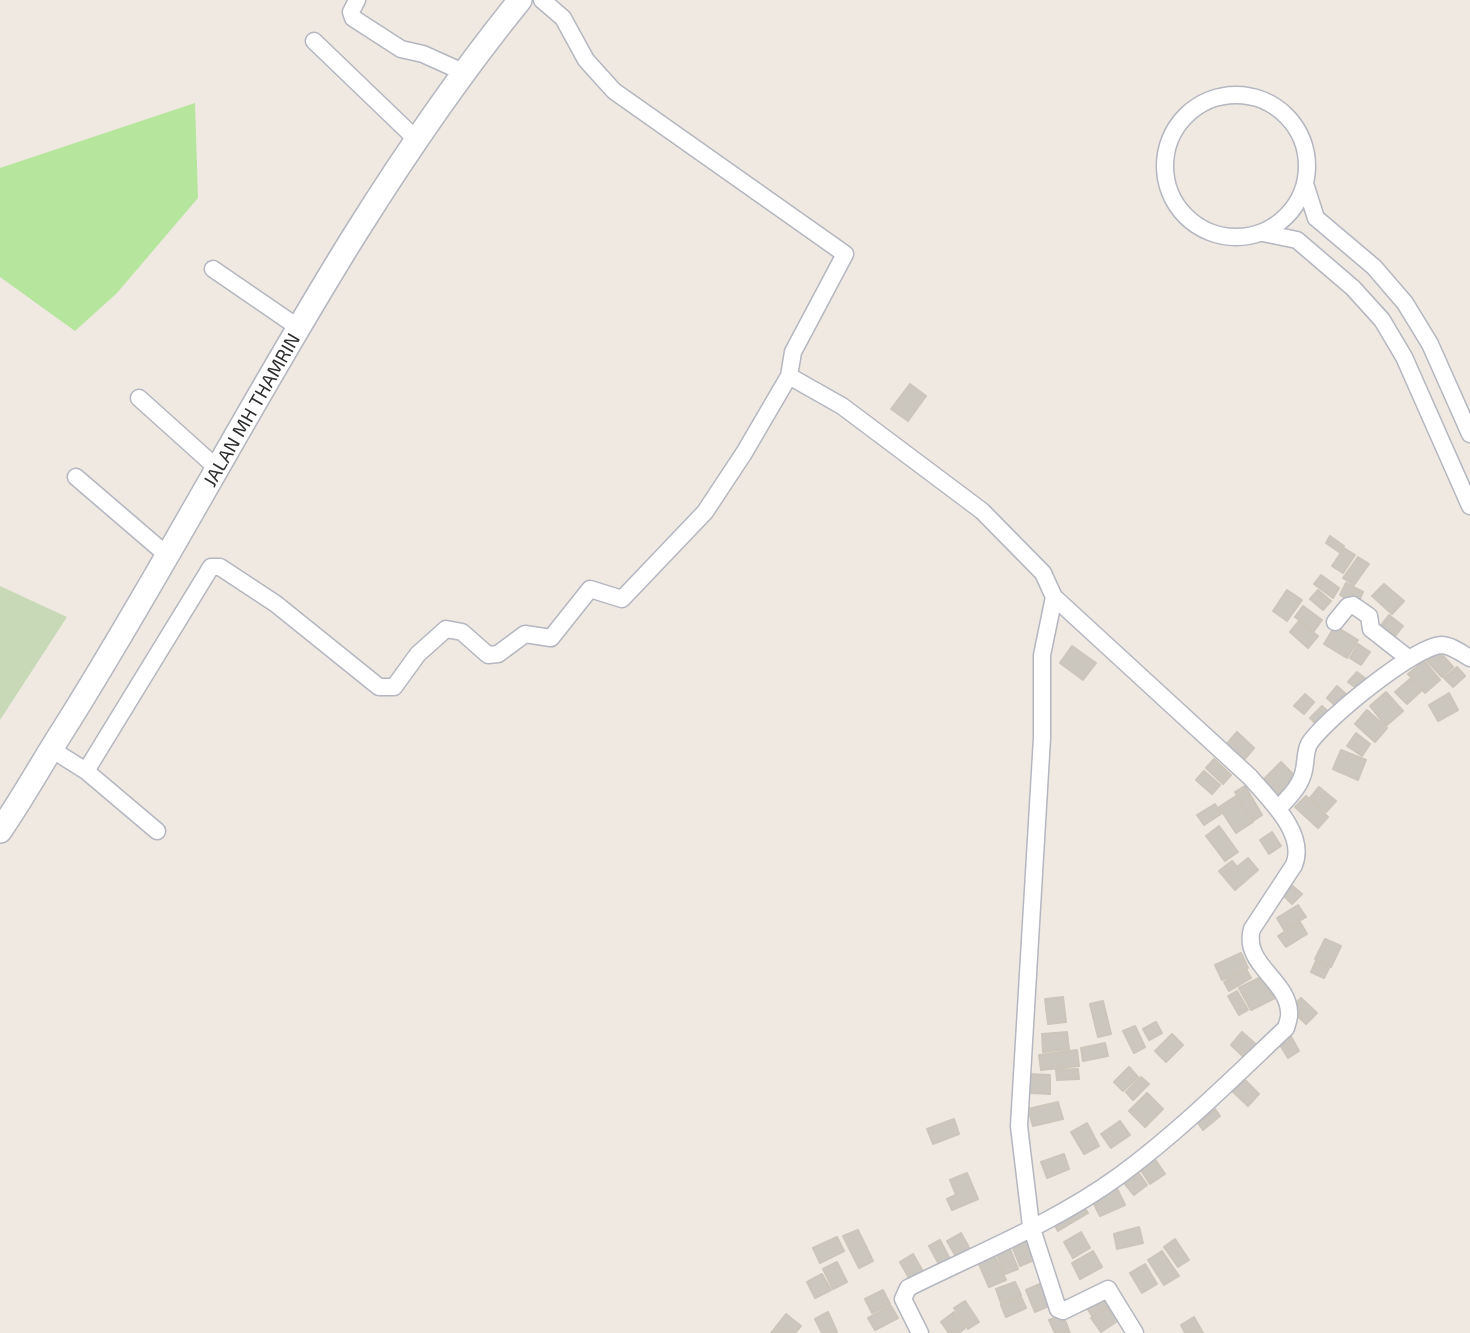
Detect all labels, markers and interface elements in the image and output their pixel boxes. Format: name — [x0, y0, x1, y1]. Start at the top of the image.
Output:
street label: JALAN MH THAMRIN — [199, 329, 305, 491]

